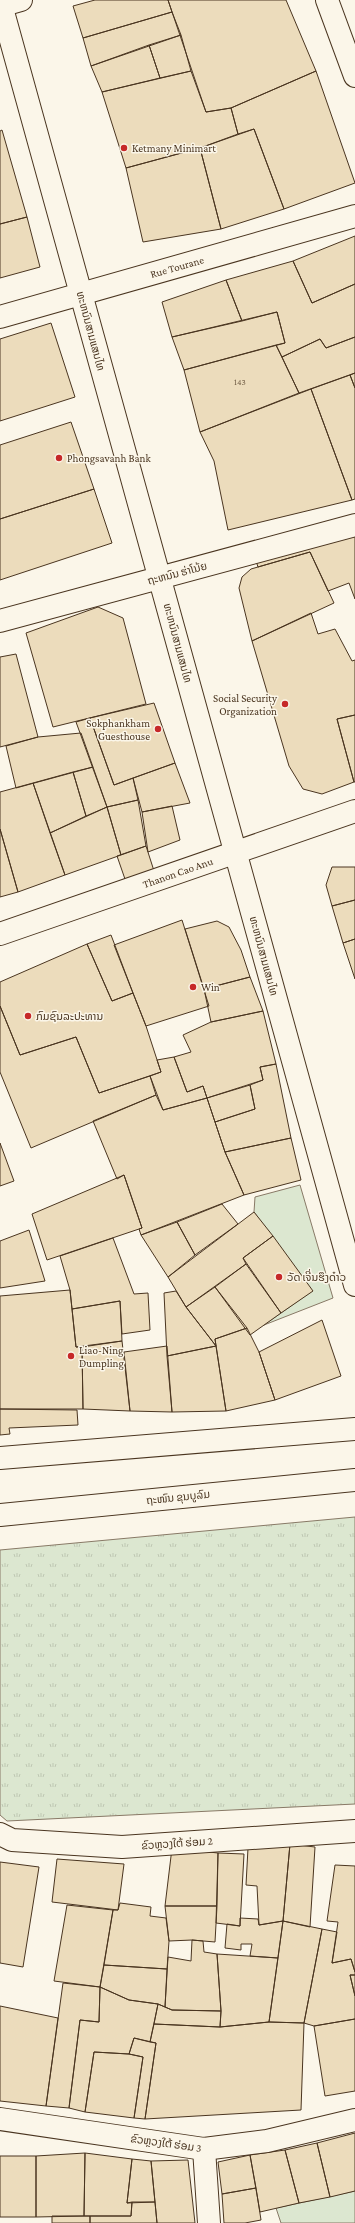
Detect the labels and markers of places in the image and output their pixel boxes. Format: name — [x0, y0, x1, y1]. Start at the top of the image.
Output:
place label: Ketmany Minimart — [132, 142, 216, 155]
marker: Ketmany Minimart — [119, 143, 129, 153]
place label: Phongsavanh Bank — [67, 452, 151, 465]
marker: Phongsavanh Bank — [54, 453, 64, 463]
place label: Social Security Organization — [213, 692, 278, 718]
marker: Social Security Organization — [280, 699, 290, 709]
place label: Sokphankham Guesthouse — [86, 717, 150, 742]
marker: Sokphankham Guesthouse — [153, 724, 163, 734]
place label: Win — [201, 981, 220, 993]
marker: Win — [188, 982, 198, 992]
place label: ກົມຊົນລະປະທານ — [36, 1010, 103, 1022]
marker: ກົມຊົນລະປະທານ — [23, 1011, 33, 1021]
place label: ວັດ ເຈີ່ນຮຶງດ໋າວ — [287, 1269, 346, 1283]
marker: ວັດ ເຈີ່ນຮຶງດ໋າວ — [274, 1272, 284, 1282]
place label: Liao-Ning Dumpling — [79, 1344, 124, 1370]
marker: Liao-Ning Dumpling — [66, 1351, 76, 1361]

